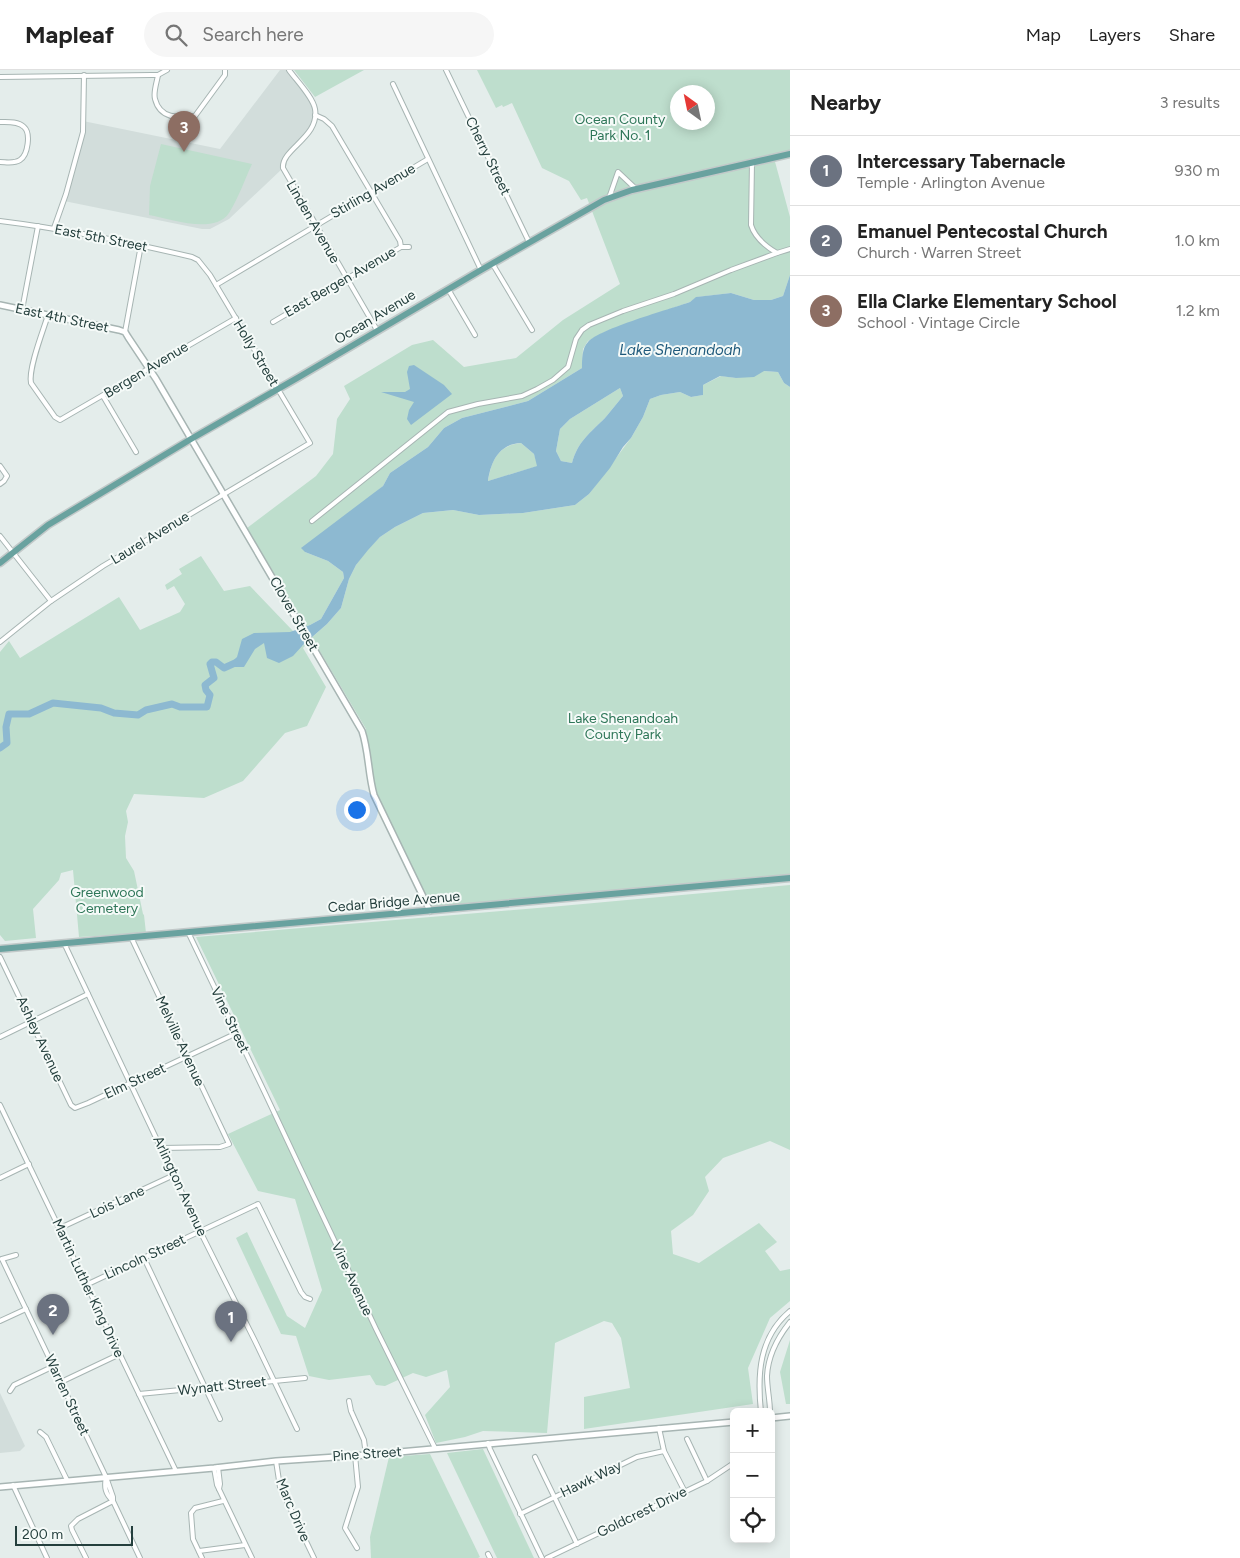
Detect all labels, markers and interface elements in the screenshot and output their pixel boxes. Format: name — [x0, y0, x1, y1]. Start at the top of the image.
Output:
search box — [144, 12, 494, 57]
text: Mapleaf — [25, 20, 114, 49]
icon: search — [162, 21, 190, 49]
text: Search here — [202, 23, 304, 46]
text: Map — [1026, 24, 1061, 46]
text: Layers — [1089, 24, 1141, 46]
text: Share — [1169, 24, 1215, 46]
north arrow — [670, 85, 715, 130]
text: Nearby — [810, 90, 881, 115]
text: 3 results — [1160, 93, 1220, 112]
pin: 3 — [168, 111, 200, 152]
park label: Ocean County Park No. 1 — [575, 111, 666, 144]
street label: Cherry Street — [462, 114, 514, 198]
text: Intercessary Tabernacle — [857, 150, 1065, 173]
street label: Stirling Avenue — [328, 160, 419, 222]
text: 1 — [823, 161, 829, 180]
text: 930 m — [1174, 161, 1220, 180]
text: Temple · Arlington Avenue — [857, 173, 1045, 192]
street label: Linden Avenue — [282, 178, 344, 267]
text: Emanuel Pentecostal Church — [857, 220, 1108, 243]
street label: East 5th Street — [53, 221, 149, 255]
text: 2 — [821, 231, 831, 250]
text: 1.0 km — [1174, 231, 1220, 250]
street label: East Bergen Avenue — [281, 243, 399, 321]
text: Church · Warren Street — [857, 243, 1021, 262]
street label: Ocean Avenue — [331, 286, 419, 348]
text: Ella Clarke Elementary School — [857, 290, 1117, 313]
street label: East 4th Street — [14, 300, 110, 336]
text: 3 — [822, 301, 830, 320]
text: 1.2 km — [1176, 301, 1220, 320]
text: School · Vintage Circle — [857, 313, 1020, 332]
street label: Holly Street — [229, 317, 283, 389]
street label: Bergen Avenue — [101, 338, 192, 402]
water label: Lake Shenandoah — [619, 341, 741, 359]
street label: Laurel Avenue — [108, 508, 193, 568]
street label: Clover Street — [266, 574, 322, 654]
park label: Lake Shenandoah County Park — [568, 710, 678, 743]
your location — [344, 797, 370, 823]
park label: Greenwood Cemetery — [70, 884, 144, 917]
street label: Cedar Bridge Avenue — [327, 888, 461, 916]
street label: Vine Street — [207, 984, 253, 1056]
street label: Ashley Avenue — [13, 993, 67, 1085]
street label: Melville Avenue — [152, 993, 208, 1089]
street label: Elm Street — [102, 1059, 168, 1103]
street label: Arlington Avenue — [149, 1133, 211, 1239]
street label: Lois Lane — [87, 1182, 147, 1222]
street label: Martin Luther King Drive — [48, 1216, 128, 1360]
street label: Lincoln Street — [102, 1231, 188, 1283]
street label: Vine Avenue — [328, 1240, 377, 1319]
pin: 2 — [37, 1294, 69, 1335]
pin: 1 — [215, 1301, 247, 1342]
street label: Warren Street — [41, 1352, 93, 1438]
street label: Wynatt Street — [177, 1373, 267, 1399]
map controls — [730, 1408, 775, 1543]
button: + — [730, 1408, 775, 1453]
street label: Pine Street — [332, 1443, 402, 1465]
button: − — [730, 1453, 775, 1498]
street label: Hawk Way — [558, 1457, 625, 1501]
street label: Marc Drive — [272, 1476, 314, 1545]
street label: Goldcrest Drive — [594, 1483, 690, 1541]
button: locate — [730, 1498, 775, 1543]
scale bar — [15, 1523, 132, 1546]
text: 200 m — [22, 1526, 63, 1543]

